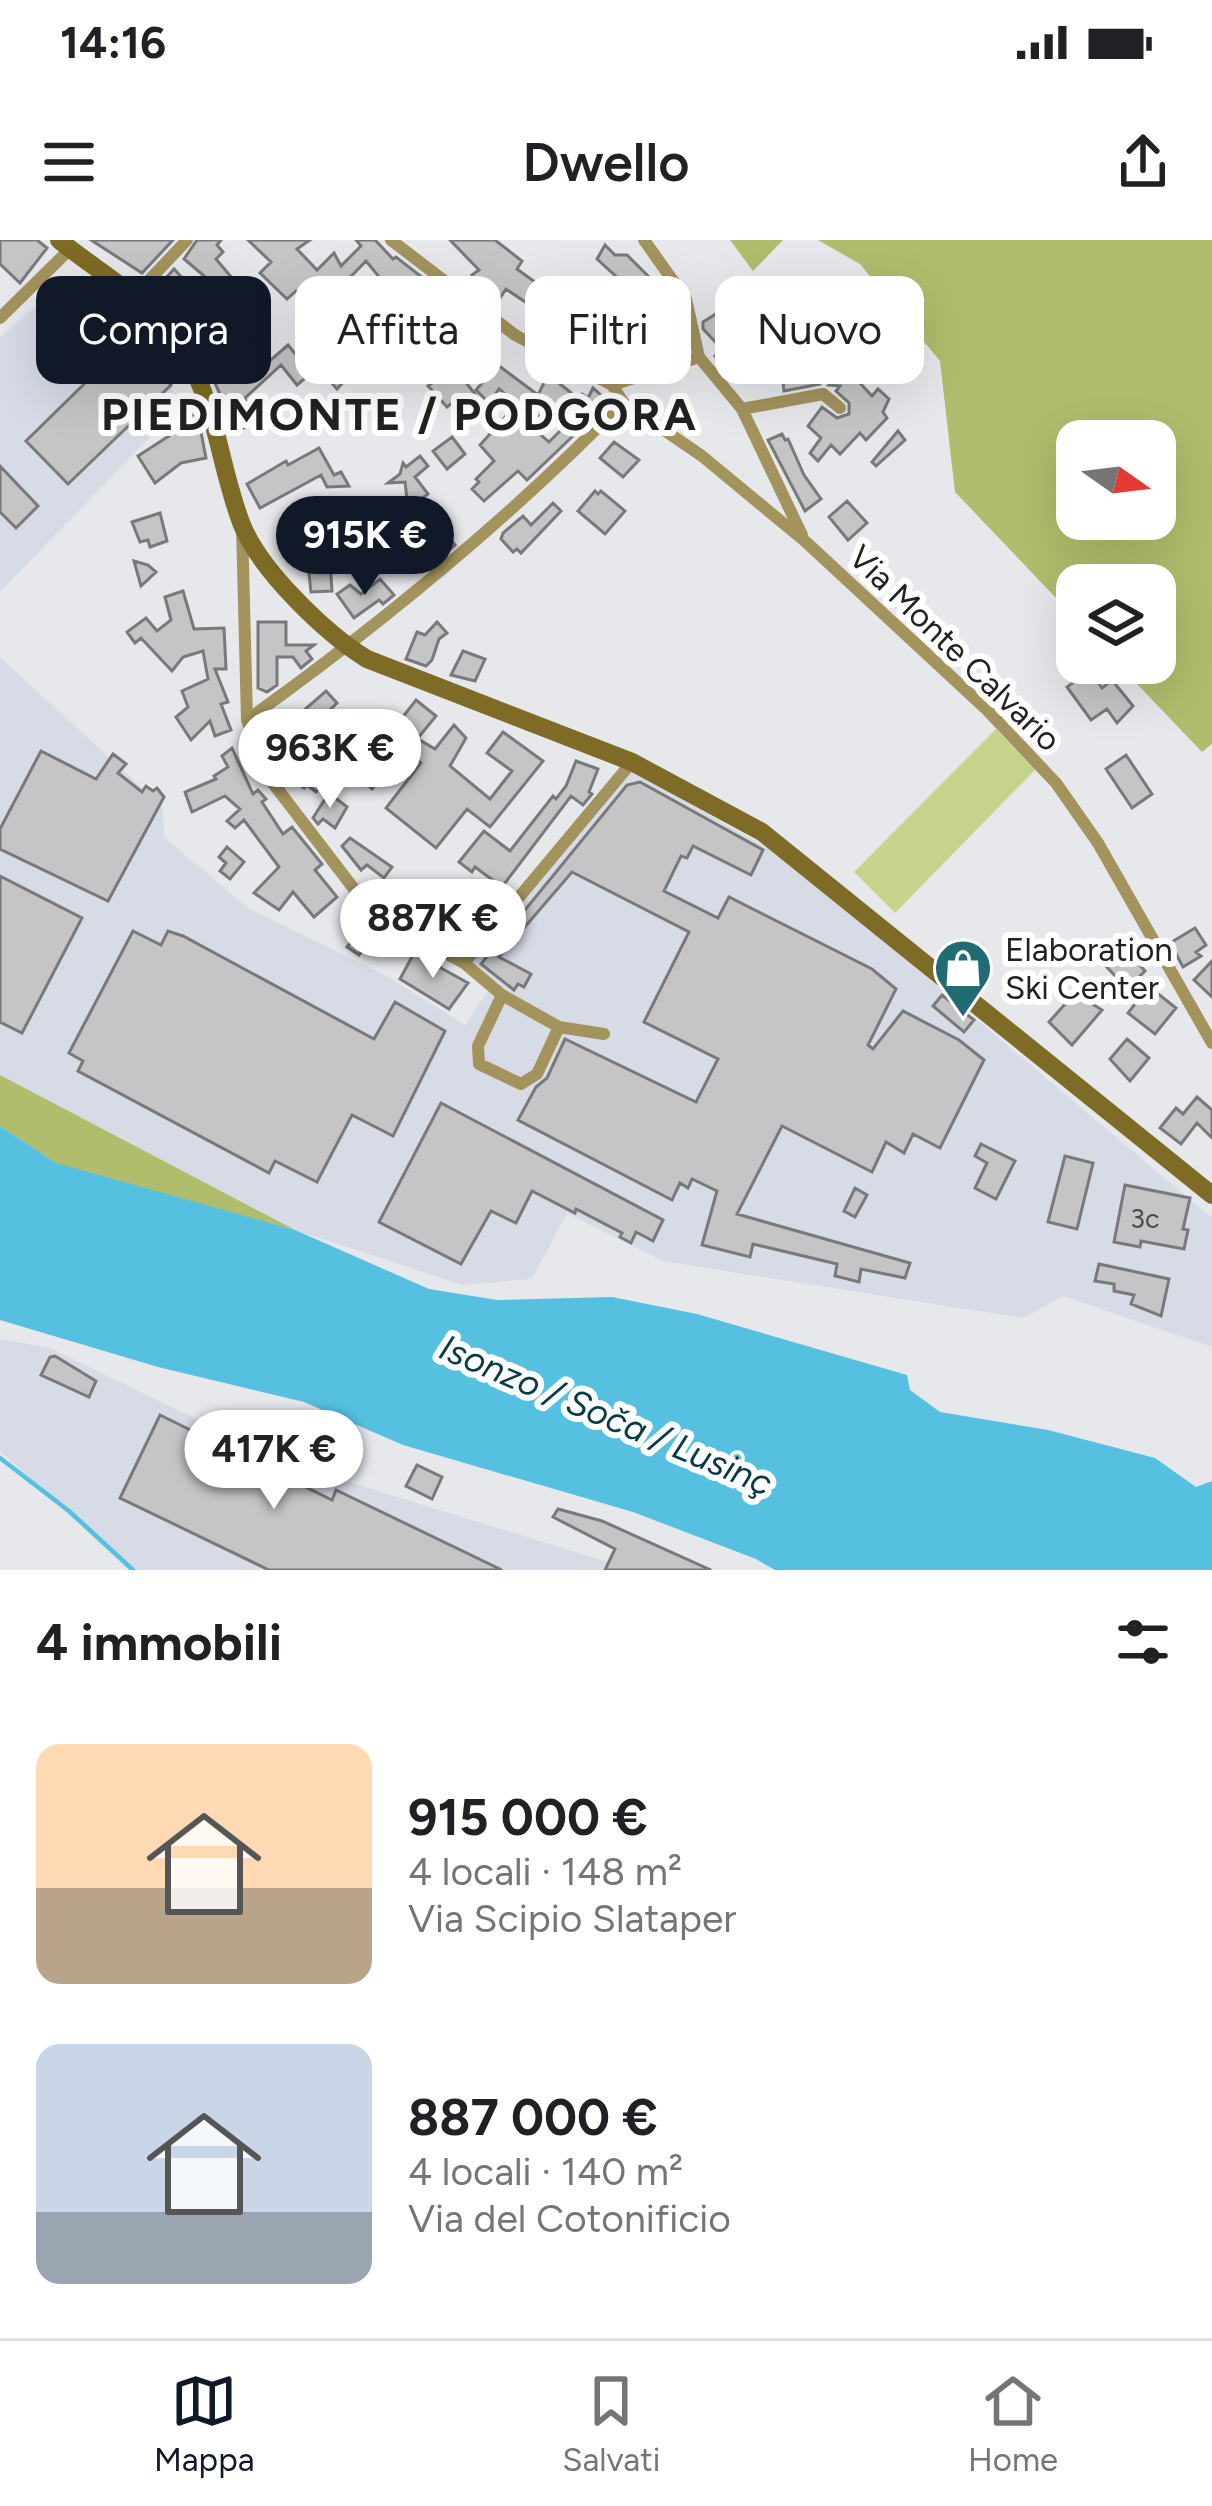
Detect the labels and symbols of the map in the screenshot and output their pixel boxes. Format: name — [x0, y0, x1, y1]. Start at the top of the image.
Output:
district label: PIEDIMONTE / PODGORA — [101, 387, 699, 441]
north arrow — [1056, 420, 1176, 540]
pin: 915K € — [267, 496, 463, 598]
street label: Via Monte Calvario — [841, 537, 1069, 759]
pin: 963K € — [232, 709, 428, 811]
pin: 887K € — [335, 879, 531, 981]
place label: Elaboration Ski Center — [1005, 930, 1173, 1007]
shop icon: Elaboration Ski Center — [932, 937, 994, 1019]
house number: 3c — [1130, 1202, 1160, 1235]
water label: Isonzo / Soča / Lusinç — [433, 1325, 779, 1505]
pin: 417K € — [176, 1410, 372, 1512]

